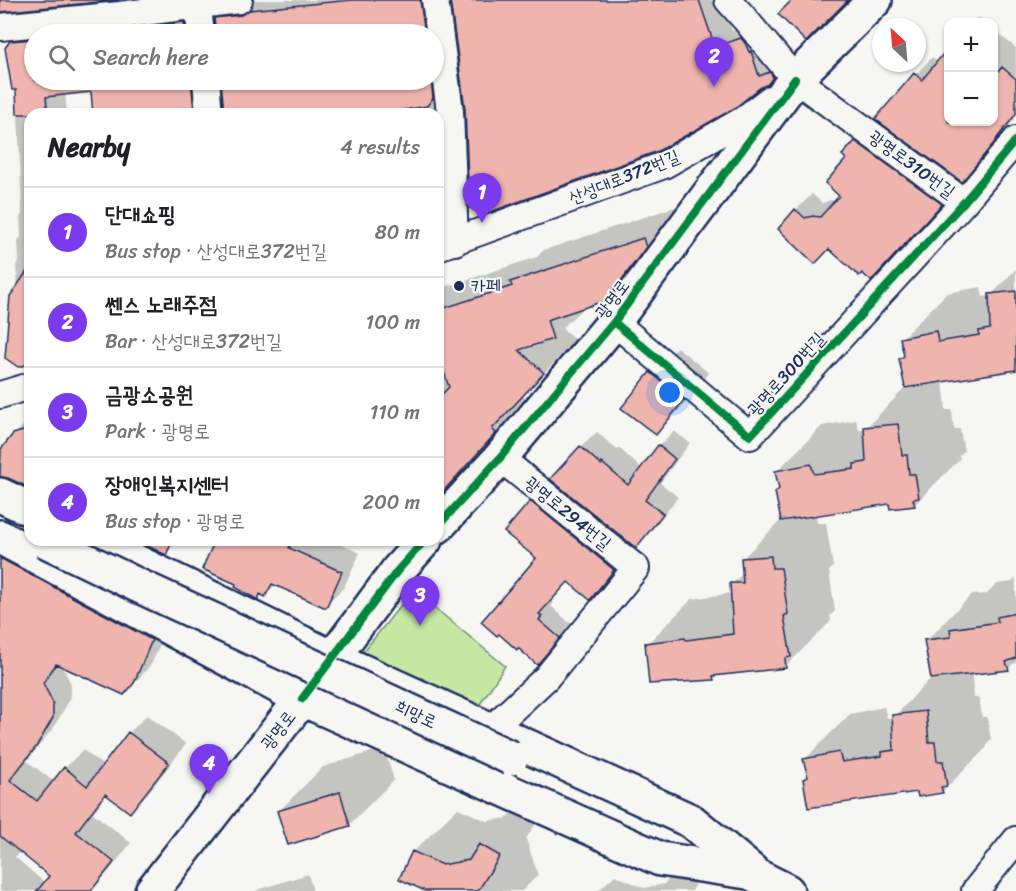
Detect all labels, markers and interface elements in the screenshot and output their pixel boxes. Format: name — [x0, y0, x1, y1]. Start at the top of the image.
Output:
north arrow — [872, 18, 926, 72]
map controls — [944, 18, 998, 126]
button: + — [944, 18, 998, 72]
search box — [24, 24, 444, 90]
text: Search here — [93, 38, 209, 77]
pin: 2 — [694, 38, 734, 87]
icon: search — [45, 41, 78, 74]
button: − — [944, 72, 998, 126]
street label: 광명로310번길 — [862, 121, 963, 207]
text: Nearby — [48, 124, 130, 170]
text: 4 results — [340, 130, 420, 165]
street label: 산성대로372번길 — [564, 140, 685, 214]
pin: 1 — [462, 174, 502, 223]
text: 단대쇼핑 — [105, 195, 176, 234]
text: 1 — [63, 215, 72, 250]
text: 80 m — [375, 215, 420, 250]
text: Bus stop · 산성대로372번길 — [105, 234, 327, 269]
place label: 카페 — [471, 270, 500, 302]
street label: 광명로 — [586, 272, 638, 326]
marker: 카페 — [452, 279, 466, 293]
text: 쎈스 노래주점 — [105, 285, 217, 324]
text: 2 — [62, 305, 73, 340]
text: 100 m — [366, 305, 420, 340]
text: Bar · 산성대로372번길 — [105, 324, 282, 359]
street label: 광명로300번길 — [739, 324, 833, 424]
text: 금광소공원 — [105, 375, 194, 414]
your location — [655, 378, 684, 407]
text: 3 — [62, 395, 73, 430]
text: 110 m — [370, 395, 420, 430]
text: Park · 광명로 — [105, 414, 210, 449]
text: 장애인복지센터 — [105, 465, 229, 504]
street label: 광명로294번길 — [517, 467, 619, 559]
text: 4 — [61, 485, 74, 520]
text: 200 m — [363, 485, 420, 520]
text: Bus stop · 광명로 — [105, 504, 245, 539]
pin: 3 — [400, 576, 440, 626]
street label: 희망로 — [390, 690, 442, 738]
street label: 광명로 — [252, 703, 304, 757]
pin: 4 — [190, 744, 228, 794]

